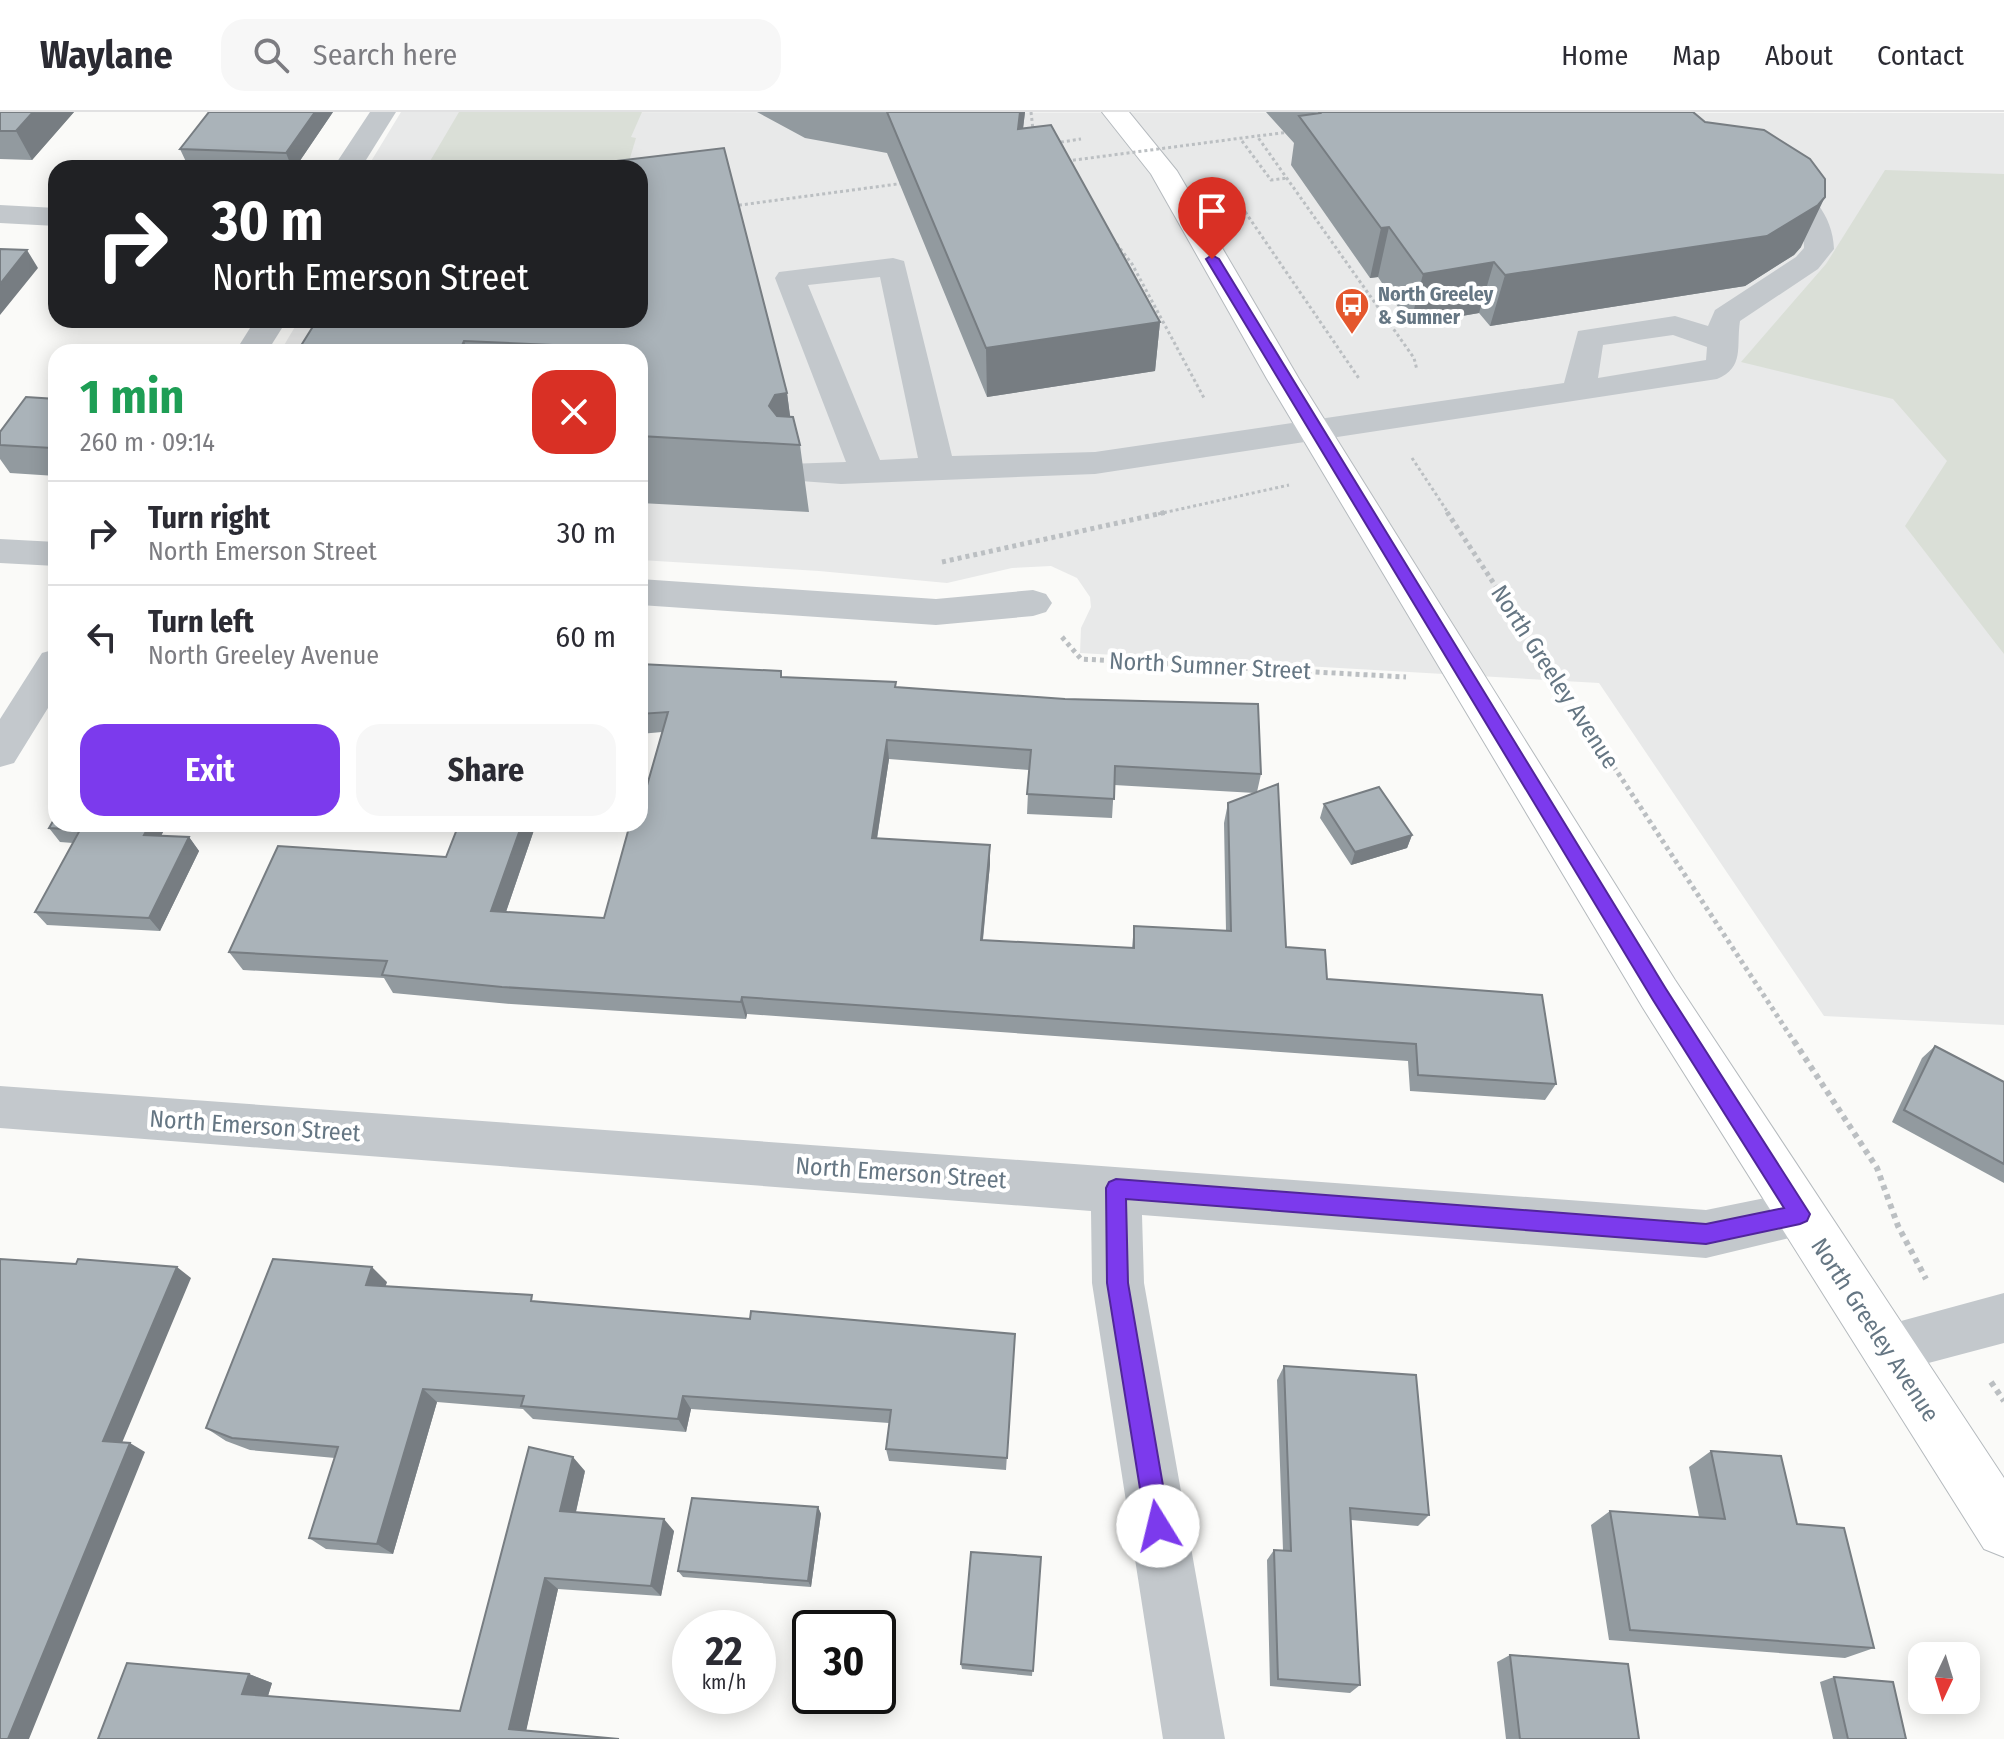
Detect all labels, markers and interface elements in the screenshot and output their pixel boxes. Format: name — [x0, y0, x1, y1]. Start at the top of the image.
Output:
search box — [221, 19, 781, 91]
text: Waylane — [40, 32, 173, 78]
icon: search — [249, 33, 293, 77]
text: Search here — [313, 37, 457, 73]
text: Home — [1561, 39, 1628, 72]
text: Map — [1672, 39, 1721, 72]
text: About — [1765, 39, 1833, 72]
text: Contact — [1877, 39, 1964, 72]
pin — [1178, 177, 1246, 259]
text: 30 m — [212, 188, 323, 255]
icon: arrive — [1190, 189, 1234, 233]
icon: right — [80, 192, 184, 296]
text: North Emerson Street — [212, 256, 529, 300]
place label: North Greeley & Sumner — [1378, 282, 1494, 329]
bus stop icon: North Greeley & Sumner — [1333, 286, 1371, 336]
text: 1 min — [80, 368, 185, 426]
button: close — [532, 370, 616, 454]
text: 260 m · 09:14 — [80, 427, 215, 458]
text: Turn right — [148, 500, 270, 536]
icon: right — [80, 511, 124, 555]
text: 30 m — [557, 515, 616, 551]
text: North Emerson Street — [148, 536, 377, 567]
street label: North Greeley Avenue — [1485, 580, 1625, 774]
text: Turn left — [148, 604, 254, 640]
icon: left — [80, 615, 124, 659]
text: 60 m — [555, 619, 616, 655]
text: North Greeley Avenue — [148, 640, 379, 671]
street label: North Sumner Street — [1108, 647, 1312, 685]
button: Exit — [80, 724, 340, 816]
button: Share — [356, 724, 616, 816]
street label: North Emerson Street — [149, 1105, 361, 1147]
street label: North Emerson Street — [795, 1152, 1007, 1194]
street label: North Greeley Avenue — [1805, 1233, 1945, 1427]
position arrow — [1116, 1484, 1200, 1568]
speed limit sign: 30 — [792, 1610, 896, 1714]
text: 22 — [705, 1628, 743, 1676]
north arrow — [1908, 1642, 1980, 1714]
map controls — [1908, 1642, 1980, 1714]
text: km/h — [702, 1670, 746, 1694]

